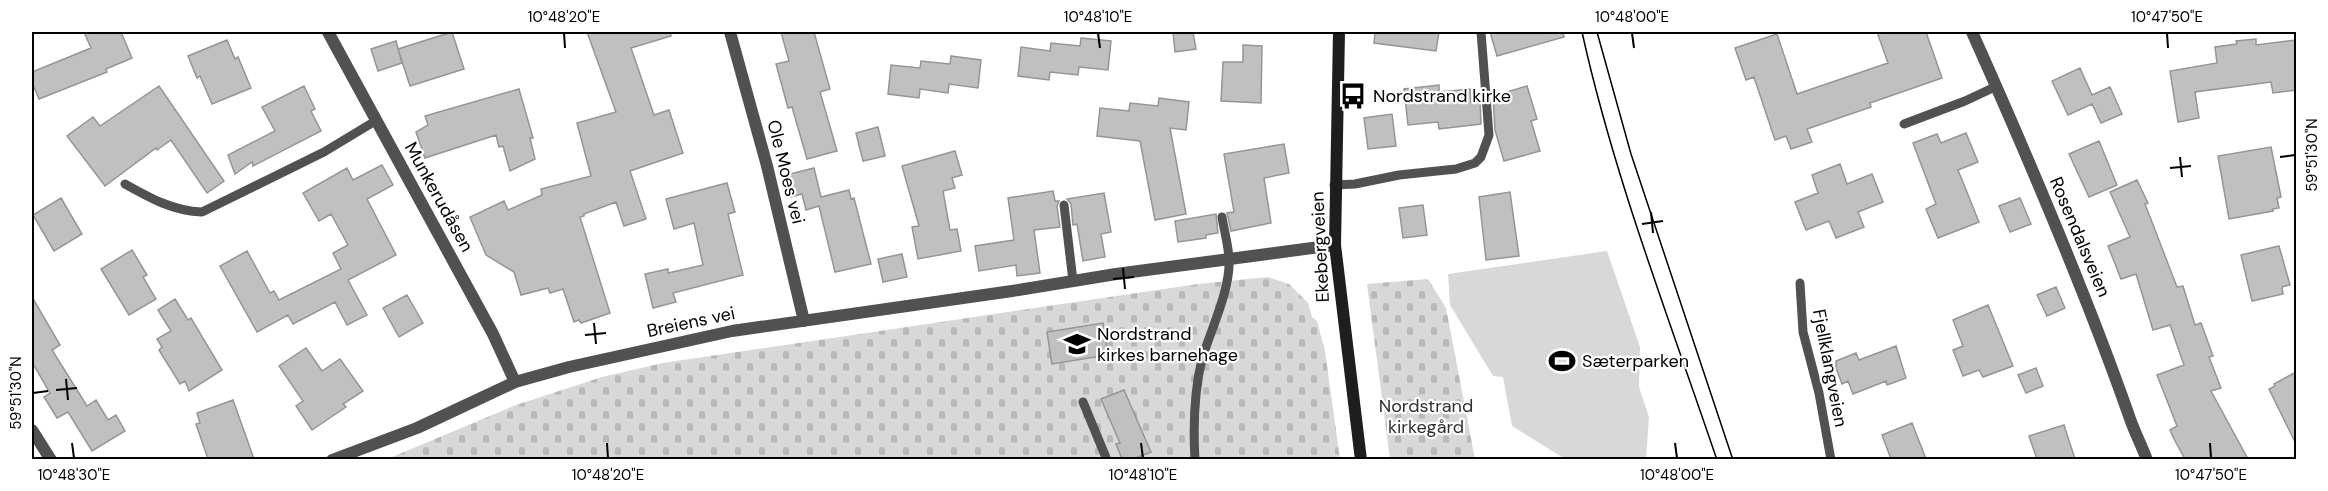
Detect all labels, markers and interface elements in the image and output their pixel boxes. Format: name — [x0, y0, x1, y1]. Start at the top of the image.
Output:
text: 10°48'20"E — [528, 7, 600, 27]
text: 10°48'10"E — [1064, 7, 1132, 27]
text: 10°48'00"E — [1595, 7, 1669, 27]
text: 10°47'50"E — [2131, 7, 2203, 27]
bus stop icon: Nordstrand kirke — [1338, 81, 1368, 111]
place label: Nordstrand kirke — [1373, 84, 1511, 108]
street label: Ole Moes vei — [761, 117, 811, 227]
text: 59°51'30"N — [2302, 118, 2322, 192]
street label: Munkerudåsen — [399, 138, 479, 256]
street label: Rosendalsveien — [2044, 173, 2116, 301]
street label: Ekebergveien — [1305, 191, 1335, 303]
street label: Breiens vei — [645, 301, 737, 343]
street label: Fjellklangveien — [1807, 307, 1853, 429]
place label: Nordstrand kirkes barnehage — [1097, 322, 1238, 367]
school or university icon: Nordstrand kirkes barnehage — [1062, 329, 1092, 359]
sports icon: Sæterparken — [1547, 346, 1577, 376]
place label: Sæterparken — [1582, 349, 1689, 373]
text: 59°51'30"N — [6, 356, 26, 430]
park label: Nordstrand kirkegård — [1379, 394, 1473, 439]
text: 10°48'30"E — [38, 465, 110, 485]
text: 10°48'20"E — [572, 465, 644, 485]
text: 10°48'10"E — [1109, 465, 1177, 485]
text: 10°48'00"E — [1640, 465, 1714, 485]
text: 10°47'50"E — [2175, 465, 2247, 485]

